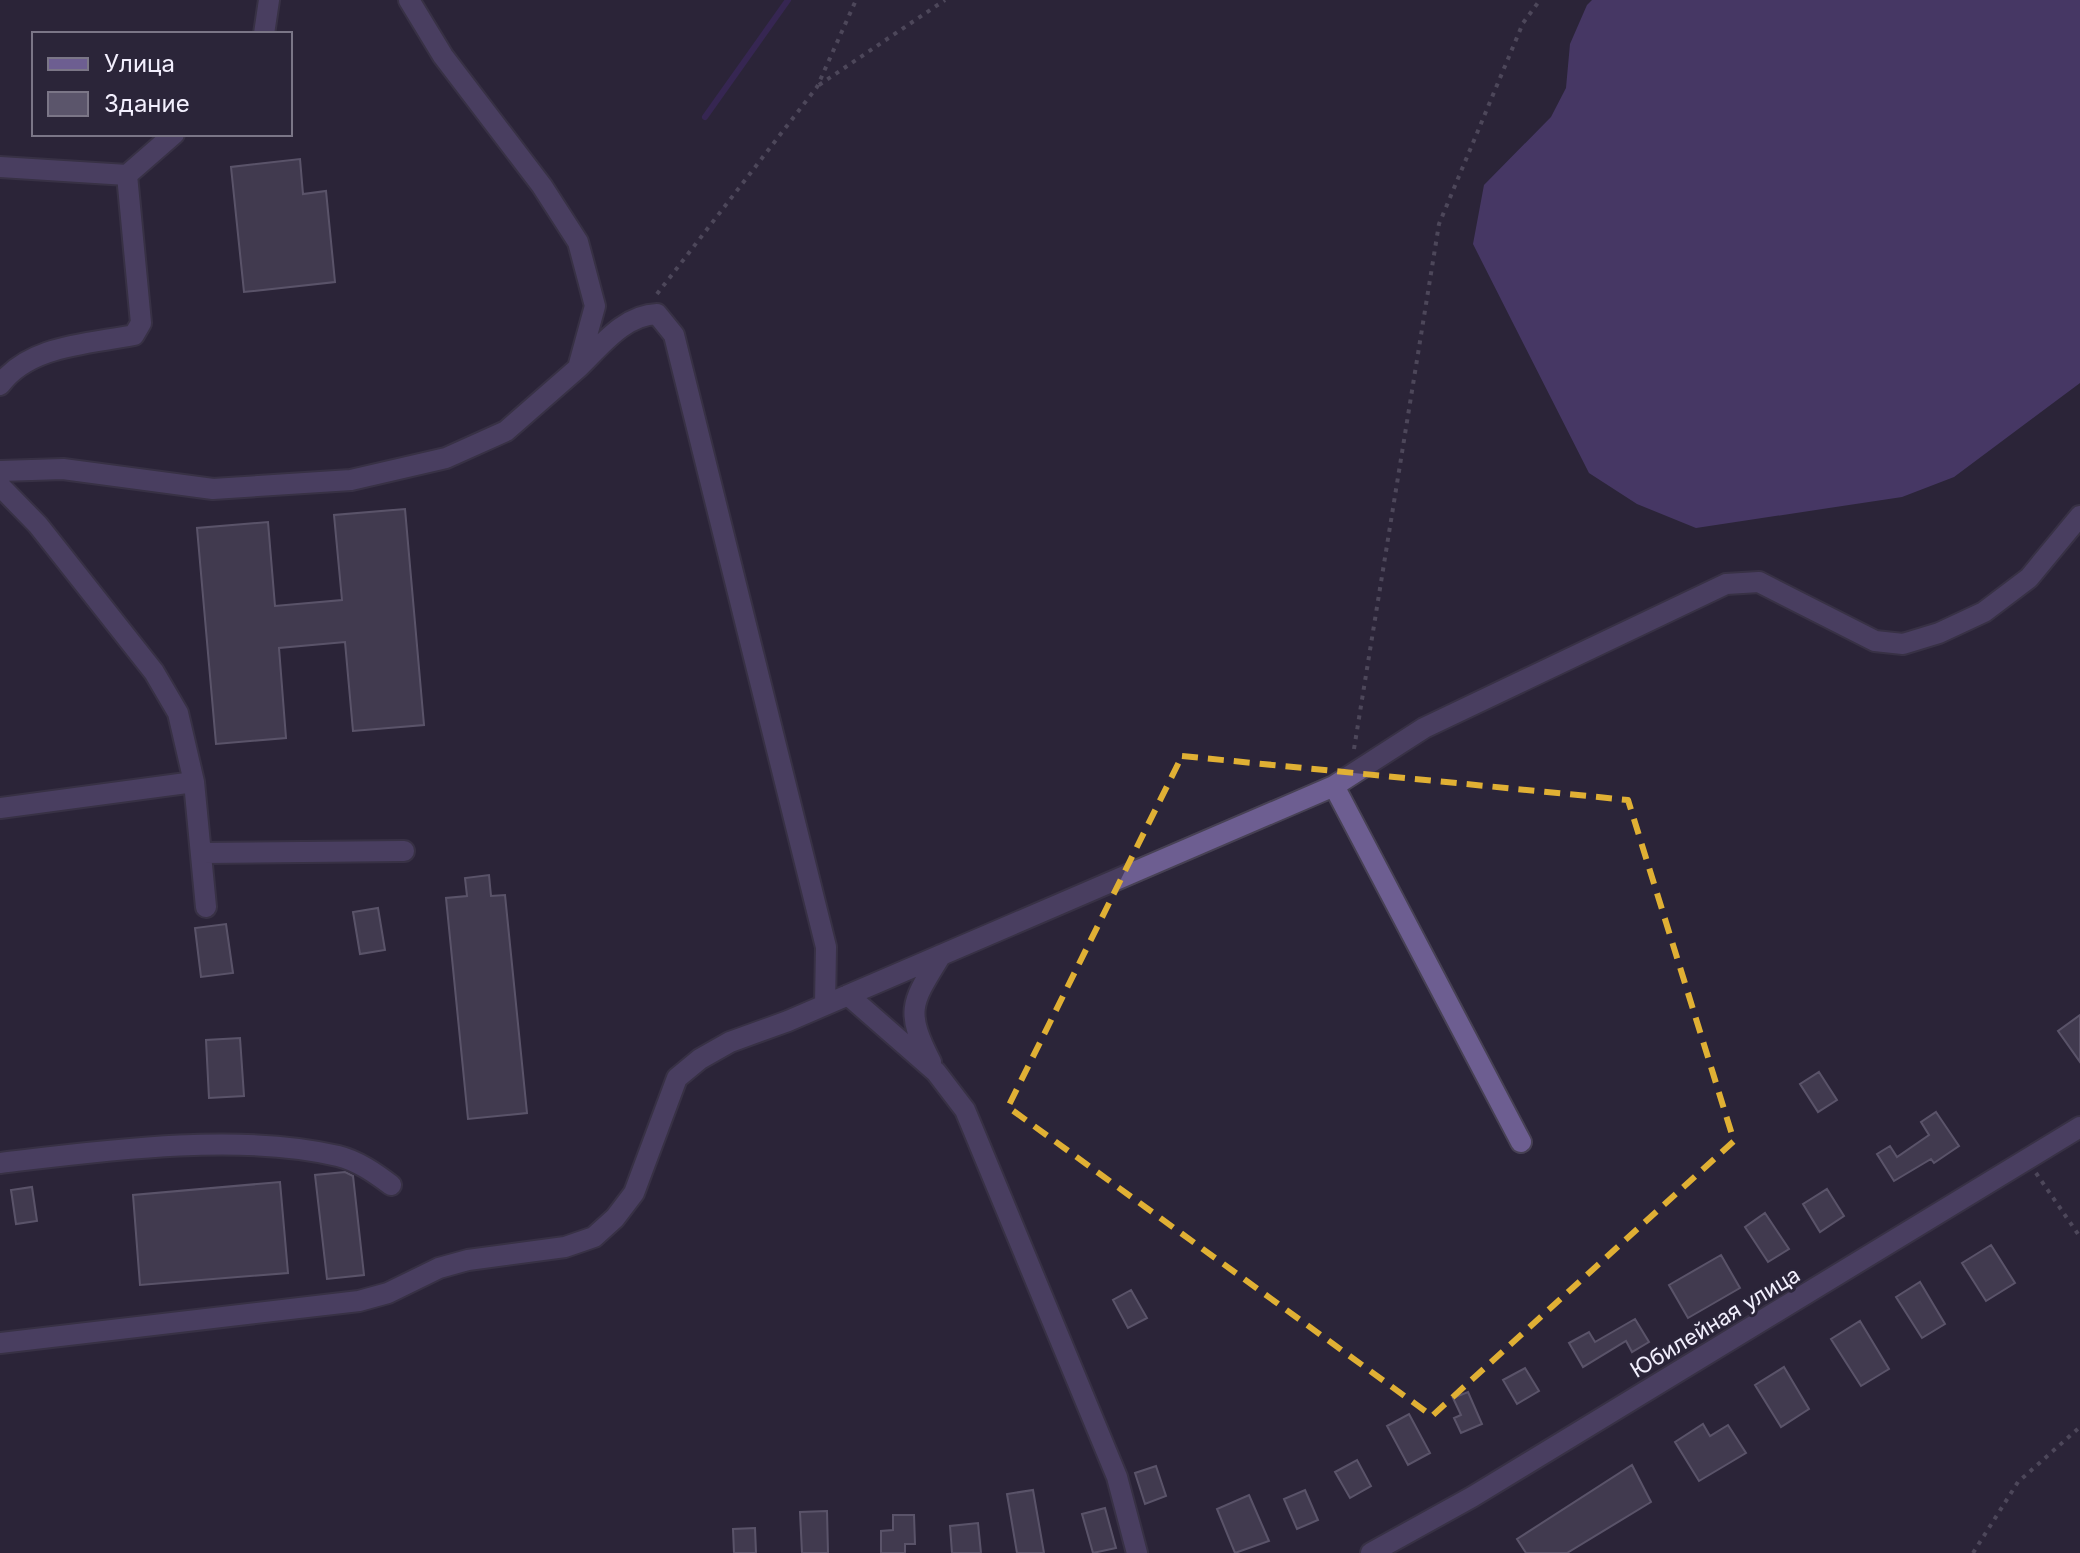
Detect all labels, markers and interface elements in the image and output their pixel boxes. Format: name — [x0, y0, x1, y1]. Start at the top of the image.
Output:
legend — [32, 32, 292, 136]
text: Улица — [104, 49, 175, 78]
text: Здание — [104, 89, 190, 118]
street label: Юбилейная улица — [1626, 1261, 1804, 1383]

